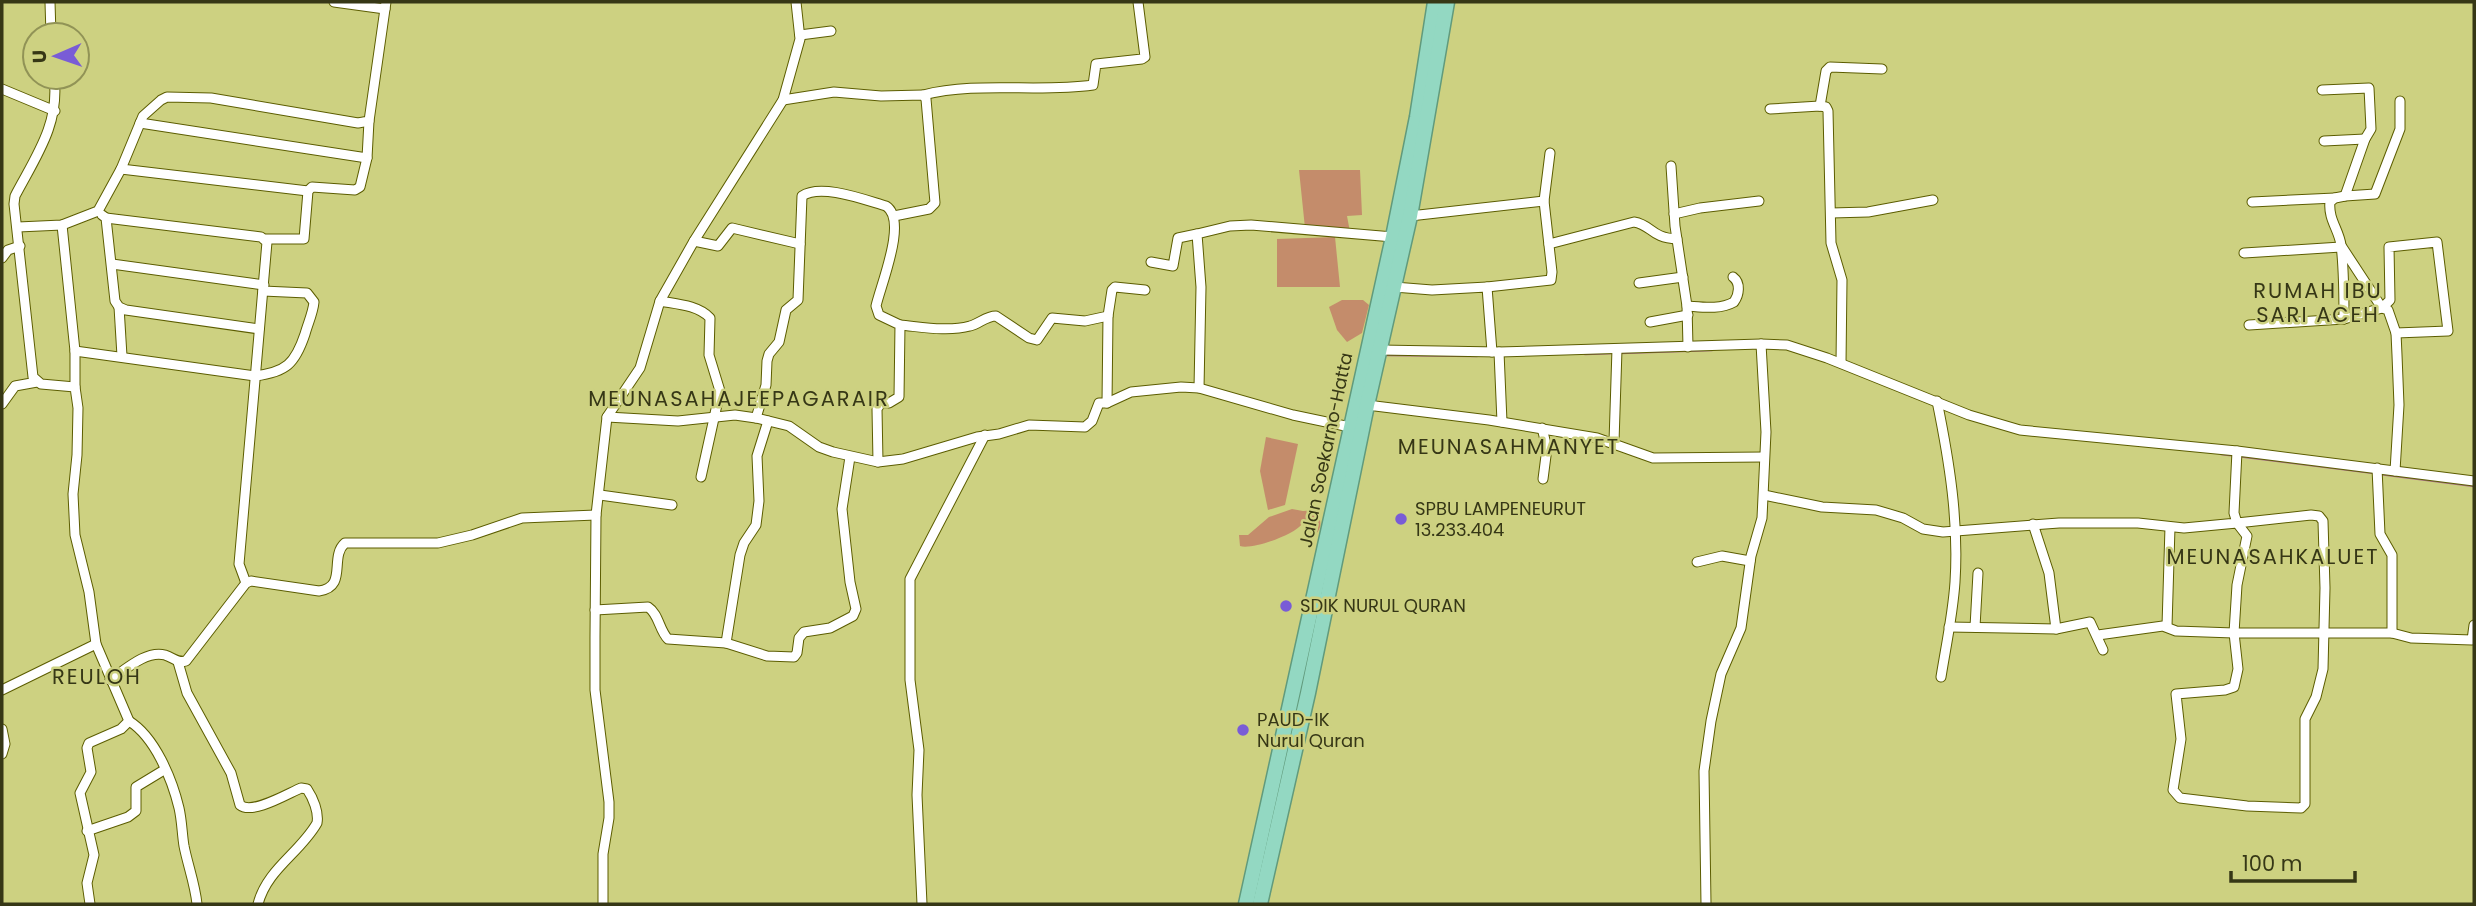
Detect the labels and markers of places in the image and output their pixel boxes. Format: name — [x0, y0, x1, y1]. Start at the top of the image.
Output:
place label: SPBU LAMPENEURUT 13.233.404 — [1415, 496, 1586, 542]
marker: SPBU LAMPENEURUT 13.233.404 — [1393, 511, 1409, 527]
place label: SDIK NURUL QURAN — [1300, 593, 1466, 618]
marker: SDIK NURUL QURAN — [1278, 598, 1294, 614]
place label: PAUD-IK Nurul Quran — [1257, 707, 1365, 753]
marker: PAUD-IK Nurul Quran — [1235, 722, 1251, 738]

